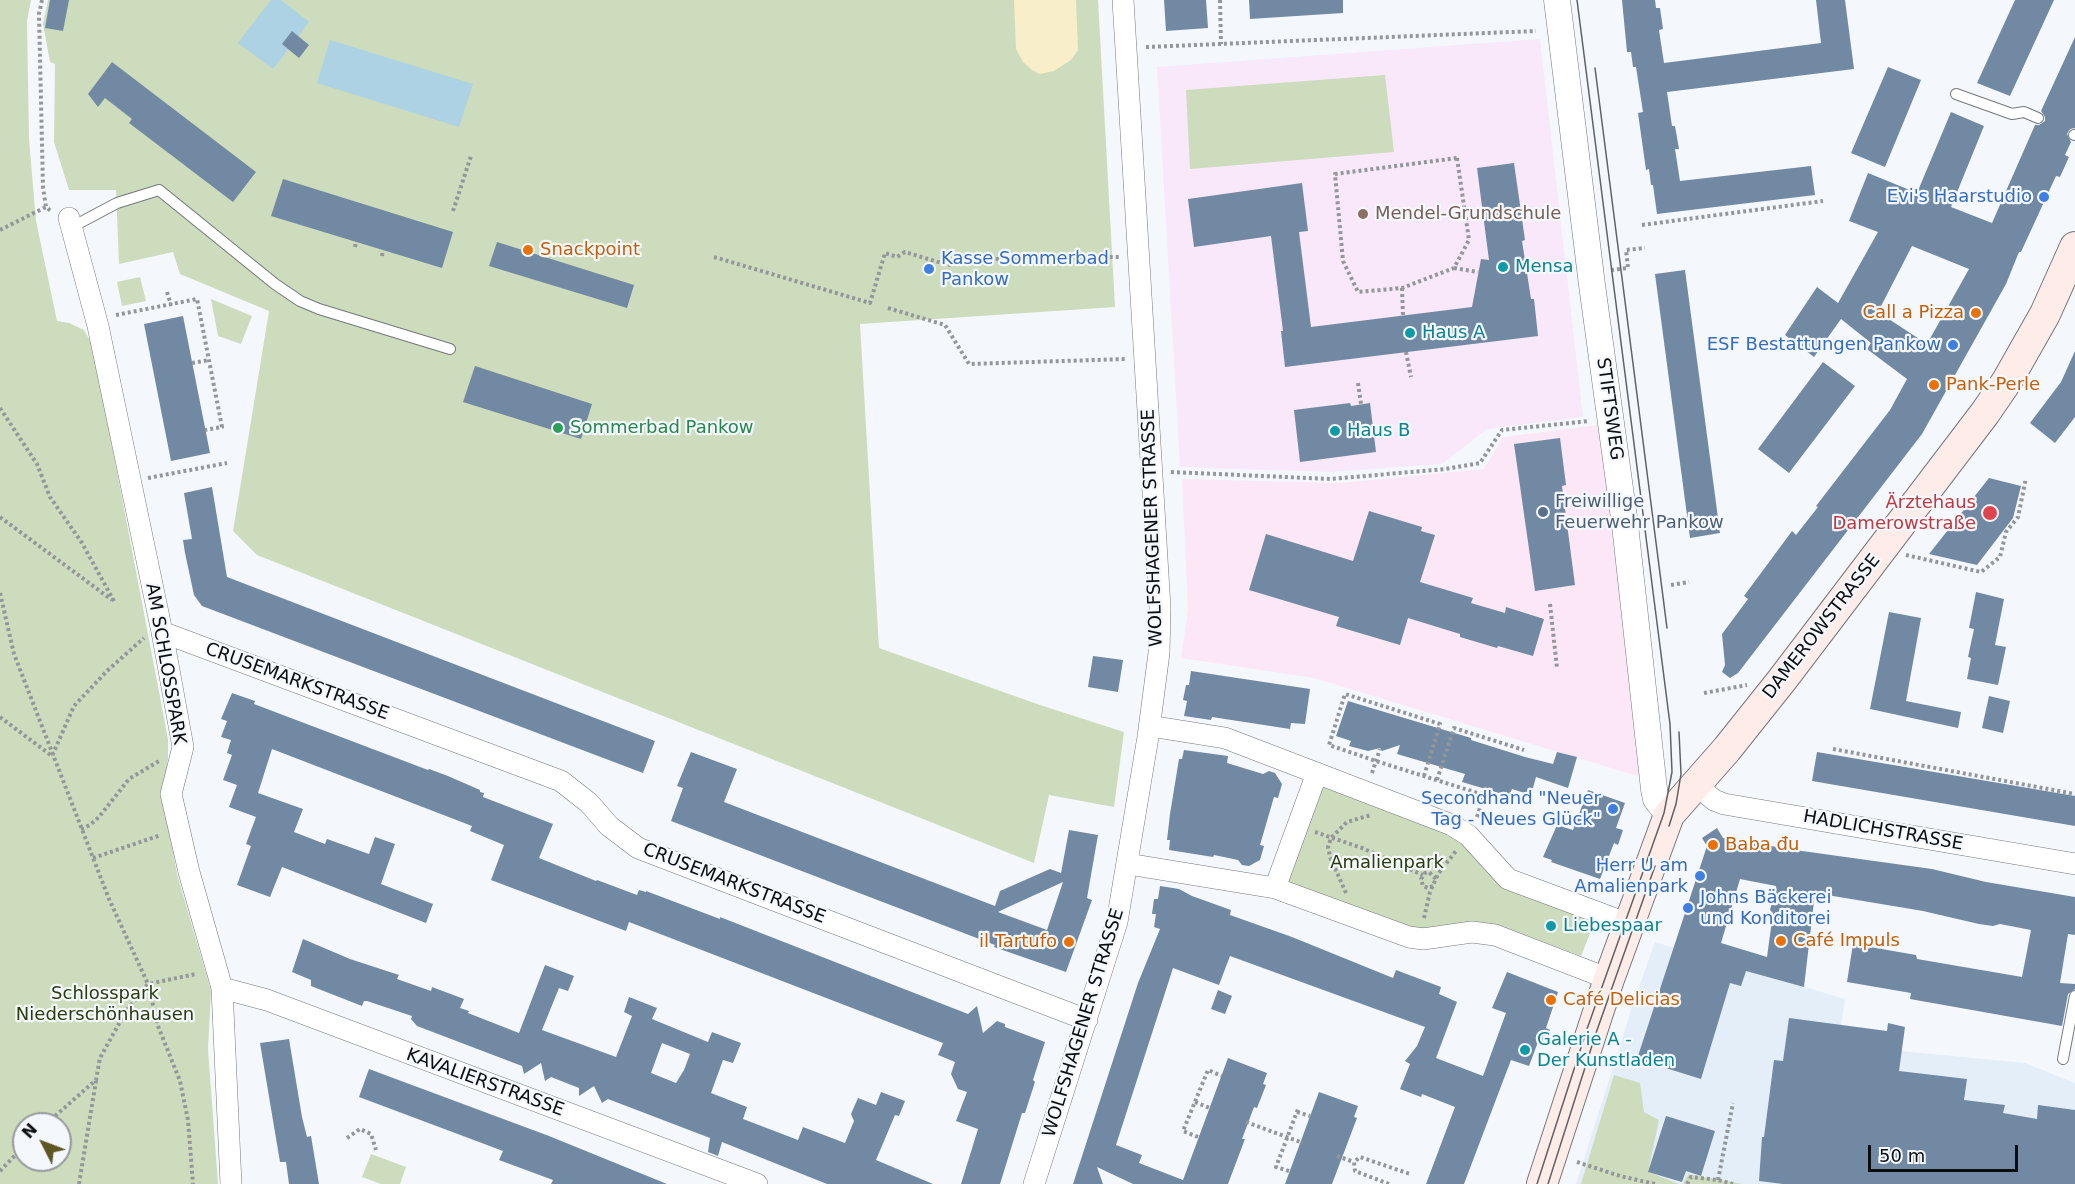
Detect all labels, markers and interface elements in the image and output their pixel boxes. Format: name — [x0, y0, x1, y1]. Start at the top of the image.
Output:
place label: Evi's Haarstudio — [1887, 186, 2032, 208]
marker: Evi's Haarstudio — [2037, 190, 2051, 204]
place label: Mendel-Grundschule — [1375, 203, 1561, 225]
marker: Mendel-Grundschule — [1356, 207, 1370, 221]
place label: Snackpoint — [540, 239, 640, 261]
marker: Snackpoint — [521, 243, 535, 257]
place label: Kasse Sommerbad Pankow — [941, 248, 1109, 290]
place label: Mensa — [1515, 256, 1573, 278]
marker: Mensa — [1496, 260, 1510, 274]
marker: Kasse Sommerbad Pankow — [922, 262, 936, 276]
place label: Call a Pizza — [1863, 302, 1964, 324]
marker: Call a Pizza — [1969, 306, 1983, 320]
place label: Haus A — [1422, 322, 1485, 344]
marker: Haus A — [1403, 326, 1417, 340]
place label: ESF Bestattungen Pankow — [1707, 334, 1941, 356]
marker: ESF Bestattungen Pankow — [1946, 338, 1960, 352]
street label: STIFTSWEG — [1591, 356, 1627, 462]
place label: Pank-Perle — [1946, 374, 2040, 396]
marker: Pank-Perle — [1927, 378, 1941, 392]
street label: WOLFSHAGENER STRASSE — [1138, 409, 1168, 647]
place label: Sommerbad Pankow — [570, 417, 754, 439]
place label: Haus B — [1347, 420, 1410, 442]
marker: Sommerbad Pankow — [551, 421, 565, 435]
marker: Haus B — [1328, 424, 1342, 438]
place label: Freiwillige Feuerwehr Pankow — [1555, 491, 1724, 534]
place label: Ärztehaus Damerowstraße — [1832, 492, 1976, 534]
marker: Ärztehaus Damerowstraße — [1981, 504, 1999, 522]
marker: Freiwillige Feuerwehr Pankow — [1536, 505, 1550, 519]
street label: DAMEROWSTRASSE — [1759, 550, 1885, 704]
street label: AM SCHLOSSPARK — [140, 581, 190, 747]
street label: CRUSEMARKSTRASSE — [202, 639, 392, 725]
place label: Secondhand "Neuer Tag - Neues Glück" — [1421, 788, 1601, 830]
marker: Secondhand "Neuer Tag - Neues Glück" — [1606, 802, 1620, 816]
street label: HADLICHSTRASSE — [1801, 806, 1965, 856]
place label: Baba đu — [1725, 834, 1799, 856]
marker: Baba đu — [1706, 838, 1720, 852]
street label: CRUSEMARKSTRASSE — [640, 839, 828, 929]
park label: Amalienpark — [1330, 852, 1444, 874]
place label: Herr U am Amalienpark — [1574, 855, 1688, 898]
marker: Herr U am Amalienpark — [1693, 869, 1707, 883]
place label: Johns Bäckerei und Konditorei — [1700, 887, 1831, 930]
marker: Johns Bäckerei und Konditorei — [1681, 901, 1695, 915]
street label: WOLFSHAGENER STRASSE — [1039, 906, 1129, 1140]
place label: Liebespaar — [1563, 915, 1662, 937]
marker: Liebespaar — [1544, 919, 1558, 933]
place label: Café Impuls — [1793, 930, 1900, 952]
place label: il Tartufo — [979, 931, 1057, 953]
marker: Café Impuls — [1774, 934, 1788, 948]
marker: il Tartufo — [1062, 935, 1076, 949]
park label: Schlosspark Niederschönhausen — [16, 983, 194, 1026]
place label: Café Delicias — [1563, 989, 1680, 1011]
marker: Café Delicias — [1544, 993, 1558, 1007]
place label: Galerie A - Der Kunstladen — [1537, 1029, 1675, 1072]
marker: Galerie A - Der Kunstladen — [1518, 1043, 1532, 1057]
street label: KAVALIERSTRASSE — [403, 1044, 567, 1122]
north arrow — [12, 1112, 72, 1172]
text: N — [18, 1120, 41, 1142]
scale bar — [1871, 1133, 2021, 1171]
text: 50 m — [1879, 1145, 1925, 1166]

